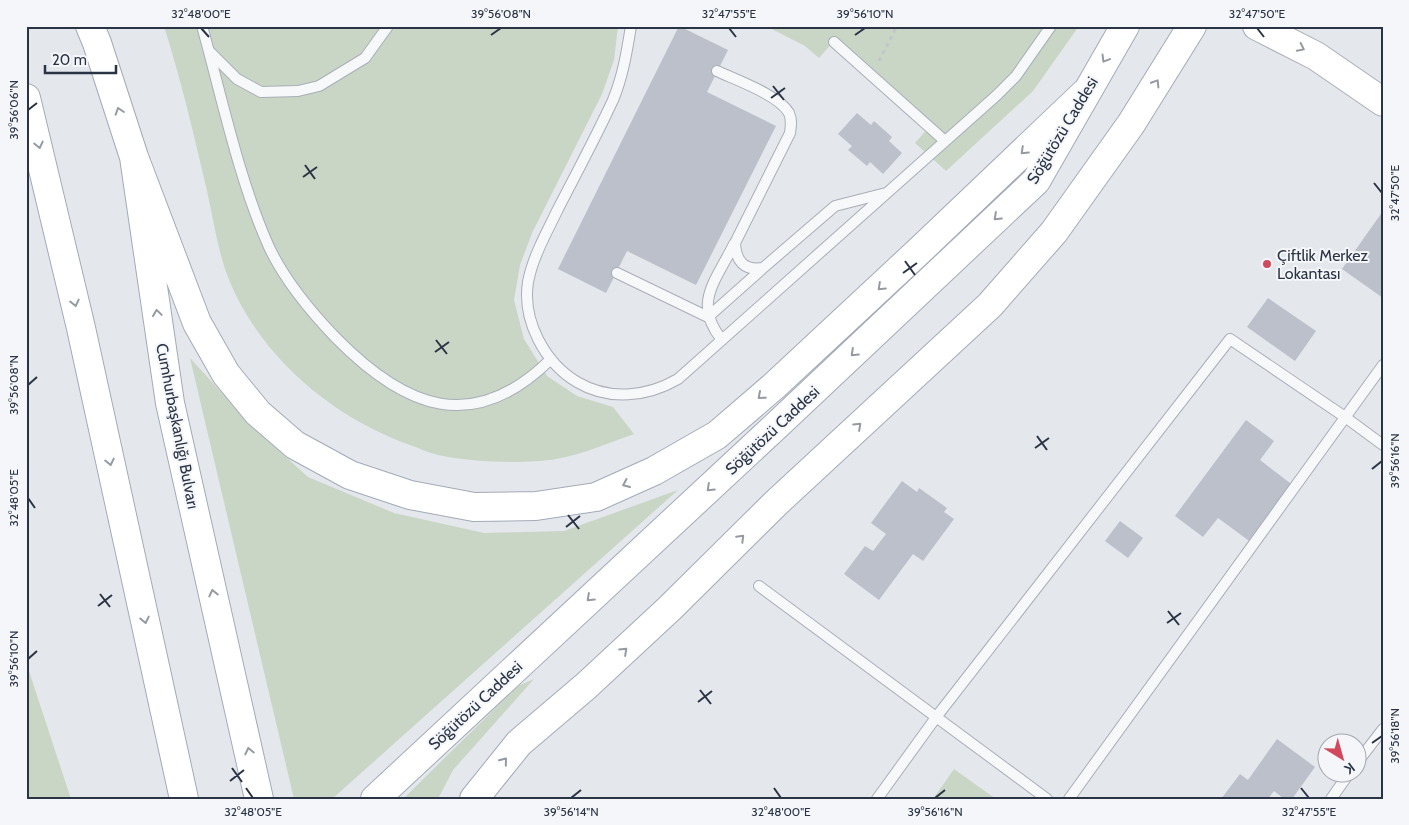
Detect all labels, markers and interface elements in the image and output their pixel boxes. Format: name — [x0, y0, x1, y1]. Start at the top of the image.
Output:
text: 32°48'00"E — [171, 6, 231, 21]
text: 39°56'08"N — [471, 6, 531, 21]
text: 32°47'55"E — [702, 6, 757, 21]
text: 39°56'10"N — [837, 6, 893, 21]
text: 32°47'50"E — [1229, 6, 1286, 21]
scale bar — [45, 42, 116, 74]
one-way arrow — [1296, 42, 1305, 52]
text: 20 m — [52, 51, 87, 69]
one-way arrow — [1101, 54, 1111, 63]
street label: Söğütözü Caddesi — [1023, 73, 1102, 187]
one-way arrow — [1150, 79, 1160, 88]
text: 39°56'06"N — [6, 80, 21, 140]
one-way arrow — [115, 107, 125, 116]
one-way arrow — [33, 140, 44, 149]
one-way arrow — [1021, 145, 1030, 154]
text: 32°47'50"E — [1387, 164, 1402, 221]
one-way arrow — [994, 211, 1003, 220]
place label: Çiftlik Merkez Lokantası — [1277, 246, 1368, 283]
marker: Çiftlik Merkez Lokantası — [1261, 258, 1273, 270]
one-way arrow — [878, 281, 887, 290]
one-way arrow — [69, 299, 80, 308]
one-way arrow — [152, 309, 163, 317]
street label: Cumhurbaşkanlığı Bulvarı — [152, 342, 203, 511]
one-way arrow — [850, 347, 859, 356]
text: 39°56'08"N — [6, 355, 21, 415]
street label: Söğütözü Caddesi — [721, 382, 823, 479]
one-way arrow — [758, 391, 767, 400]
one-way arrow — [852, 423, 861, 432]
text: 39°56'16"N — [1387, 433, 1402, 489]
one-way arrow — [104, 457, 115, 466]
text: 32°48'05"E — [6, 469, 21, 527]
one-way arrow — [622, 478, 631, 489]
one-way arrow — [706, 482, 715, 491]
one-way arrow — [735, 535, 744, 544]
one-way arrow — [208, 588, 219, 597]
one-way arrow — [587, 592, 596, 601]
one-way arrow — [140, 616, 150, 625]
text: 39°56'10"N — [6, 631, 21, 687]
one-way arrow — [618, 648, 627, 657]
street label: Söğütözü Caddesi — [424, 657, 526, 754]
text: 39°56'18"N — [1387, 708, 1402, 764]
north arrow — [1316, 732, 1366, 782]
one-way arrow — [244, 747, 254, 756]
one-way arrow — [499, 758, 507, 767]
text: K — [1341, 759, 1359, 778]
text: 32°48'05"E — [224, 804, 282, 819]
text: 39°56'14"N — [543, 804, 599, 819]
text: 32°48'00"E — [751, 804, 811, 819]
text: 39°56'16"N — [907, 804, 963, 819]
text: 32°47'55"E — [1282, 804, 1337, 819]

